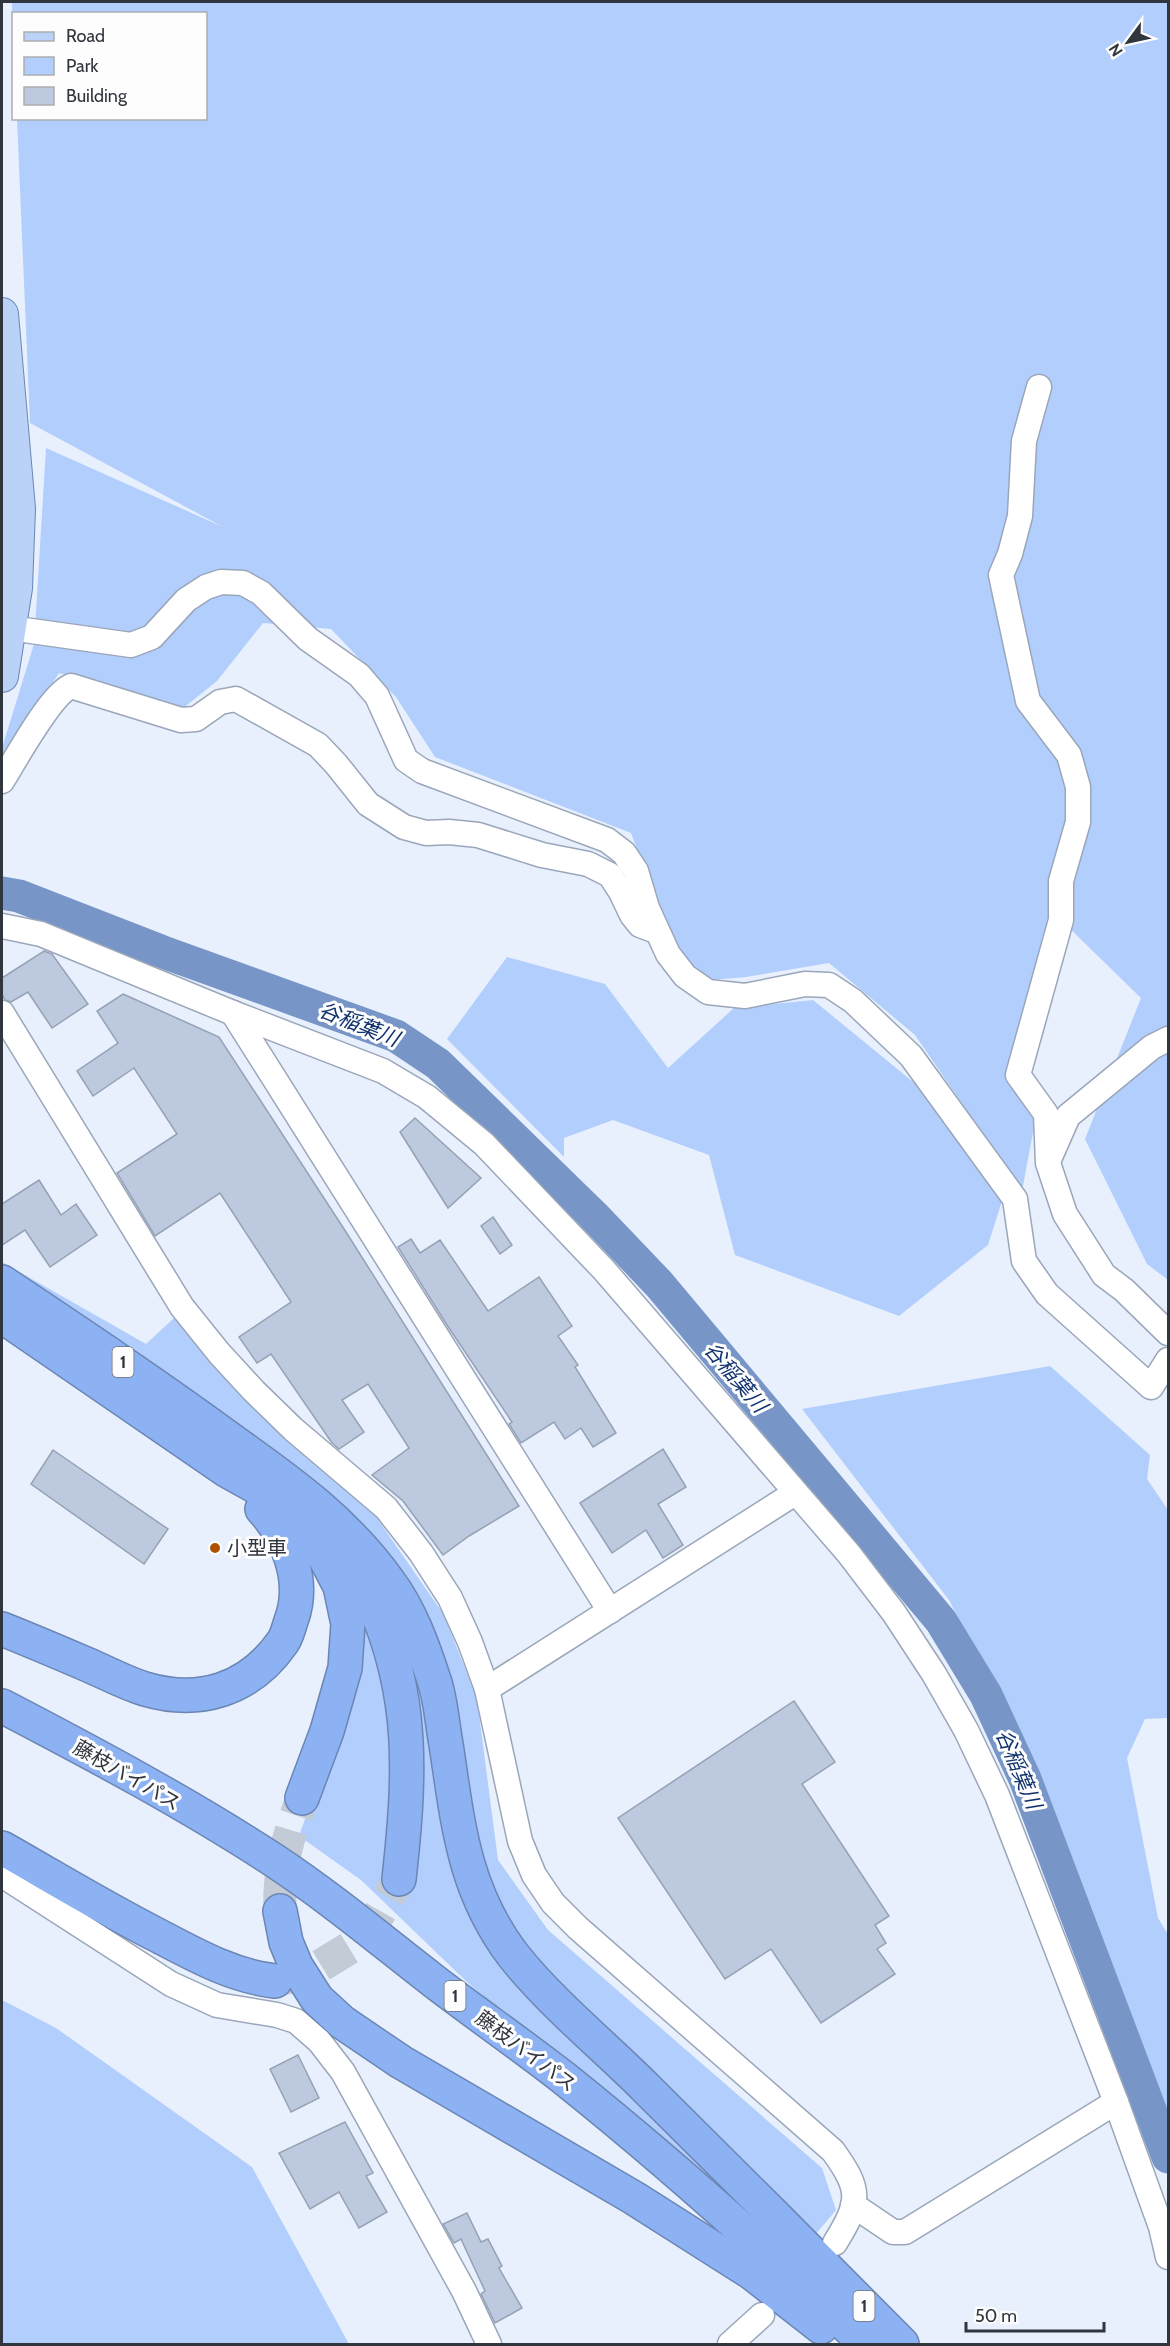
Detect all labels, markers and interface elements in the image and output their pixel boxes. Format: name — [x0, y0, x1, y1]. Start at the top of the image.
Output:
legend — [12, 12, 207, 120]
north arrow — [1098, 12, 1158, 72]
text: Road — [66, 25, 105, 47]
text: N — [1105, 40, 1127, 60]
text: Park — [66, 55, 99, 77]
text: Building — [66, 85, 128, 107]
water label: 谷稲葉川 — [315, 997, 404, 1052]
water label: 谷稲葉川 — [699, 1337, 774, 1419]
road number: 1 — [112, 1347, 134, 1377]
place label: 小型車 — [227, 1536, 287, 1560]
marker: 小型車 — [208, 1541, 222, 1555]
water label: 谷稲葉川 — [991, 1725, 1048, 1814]
street label: 藤枝バイパス — [69, 1735, 185, 1815]
road number: 1 — [444, 1981, 466, 2011]
street label: 藤枝バイパス — [471, 2005, 581, 2097]
road number: 1 — [854, 2291, 874, 2321]
scale bar — [966, 2295, 1104, 2333]
text: 50 m — [975, 2305, 1017, 2327]

